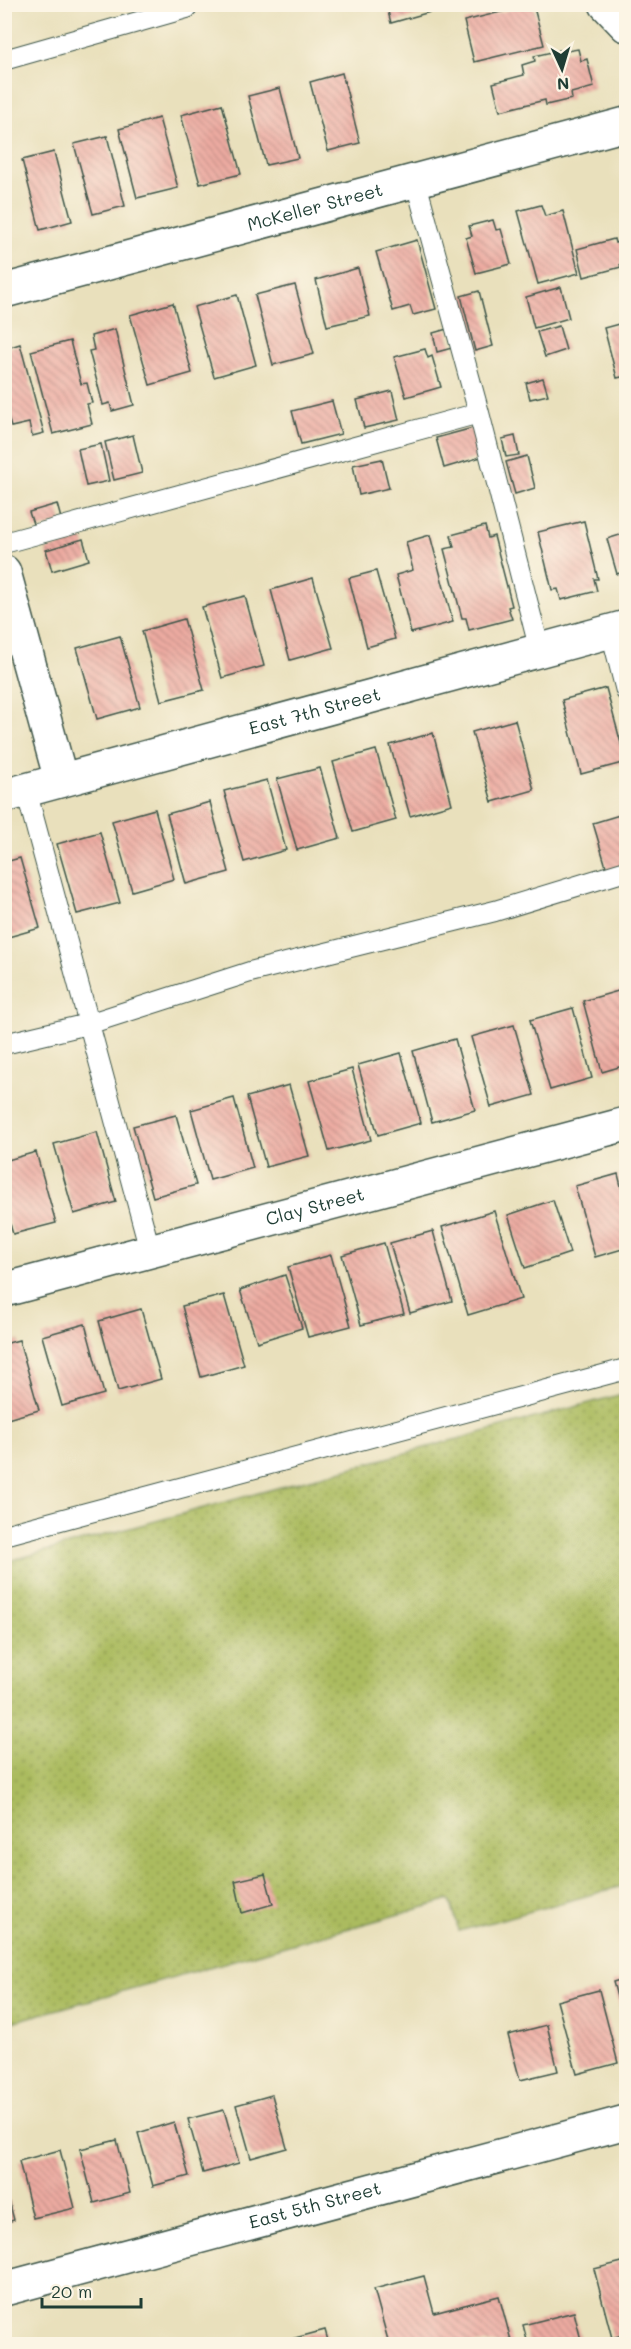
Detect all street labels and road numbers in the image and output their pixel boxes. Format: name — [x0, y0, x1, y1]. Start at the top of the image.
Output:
street label: McKeller Street — [244, 177, 385, 236]
street label: East 7th Street — [246, 681, 383, 740]
street label: Clay Street — [263, 1181, 367, 1231]
street label: East 5th Street — [246, 2175, 383, 2234]

